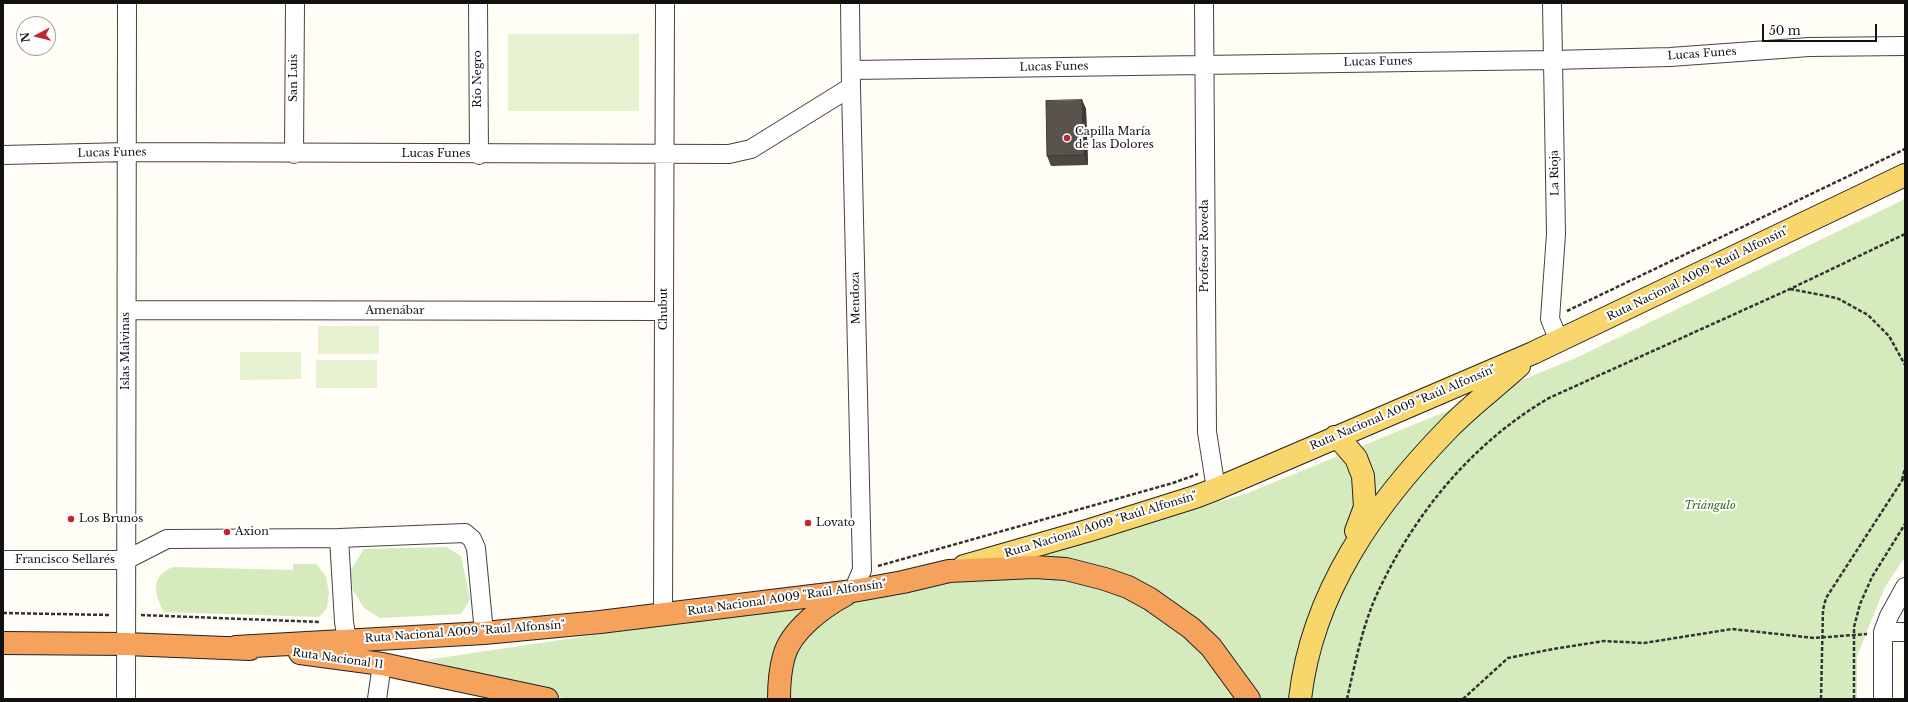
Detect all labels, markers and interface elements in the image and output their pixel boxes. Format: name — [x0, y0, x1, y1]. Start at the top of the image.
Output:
north arrow — [16, 16, 56, 56]
scale bar — [1764, 16, 1879, 42]
text: 50 m — [1769, 23, 1801, 38]
text: N — [18, 31, 33, 43]
street label: Lucas Funes — [1667, 45, 1737, 63]
street label: Río Negro — [471, 50, 485, 108]
street label: San Luis — [287, 54, 301, 102]
street label: Lucas Funes — [1343, 55, 1413, 69]
street label: Lucas Funes — [1019, 60, 1089, 74]
place label: Capilla María de las Dolores — [1075, 125, 1154, 151]
marker: Capilla María de las Dolores — [1062, 133, 1072, 143]
street label: Lucas Funes — [77, 146, 147, 160]
street label: Lucas Funes — [401, 147, 471, 161]
street label: La Rioja — [1548, 150, 1562, 196]
street label: Profesor Roveda — [1198, 199, 1212, 293]
street label: Ruta Nacional A009 "Raúl Alfonsín" — [1605, 224, 1791, 324]
street label: Mendoza — [849, 272, 863, 324]
street label: Chubut — [657, 288, 671, 330]
street label: Amenábar — [366, 304, 424, 318]
street label: Islas Malvinas — [119, 312, 133, 390]
street label: Ruta Nacional A009 "Raúl Alfonsín" — [1308, 363, 1498, 453]
street label: Ruta Nacional A009 "Raúl Alfonsín" — [1003, 489, 1199, 561]
park label: Triángulo — [1684, 499, 1736, 513]
place label: Los Brunos — [79, 512, 143, 526]
marker: Los Brunos — [66, 514, 76, 524]
place label: Lovato — [816, 516, 855, 530]
marker: Lovato — [803, 518, 813, 528]
place label: Axion — [235, 525, 269, 539]
marker: Axion — [222, 527, 232, 537]
street label: Francisco Sellarés — [15, 553, 115, 567]
street label: Ruta Nacional A009 "Raúl Alfonsín" — [687, 577, 887, 619]
street label: Ruta Nacional A009 "Raúl Alfonsín" — [364, 618, 566, 646]
street label: Ruta Nacional 11 — [291, 646, 385, 672]

